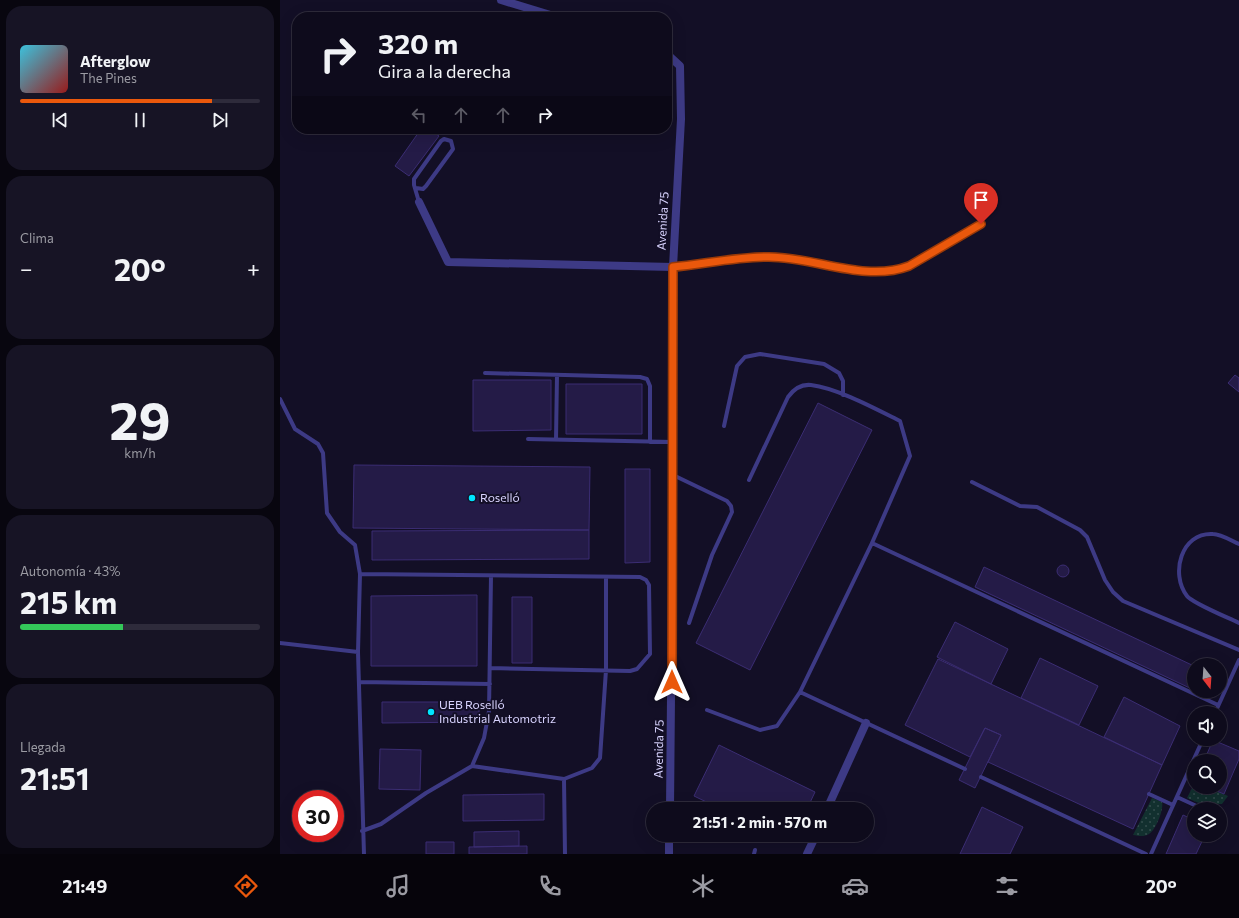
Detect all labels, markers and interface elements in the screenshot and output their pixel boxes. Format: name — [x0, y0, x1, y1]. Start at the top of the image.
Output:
text: 320 m — [378, 26, 458, 60]
icon: right — [312, 28, 364, 80]
text: Afterglow — [80, 52, 150, 70]
text: Gira a la derecha — [378, 60, 511, 82]
text: The Pines — [80, 70, 137, 86]
icon: left — [408, 104, 430, 126]
icon: ahead — [450, 104, 472, 126]
icon: ahead — [492, 104, 514, 126]
icon: right — [534, 104, 556, 126]
icon: previous — [49, 109, 71, 131]
icon: pause — [129, 109, 151, 131]
icon: next — [209, 109, 231, 131]
pin — [964, 183, 998, 224]
icon: arrive — [970, 189, 992, 211]
street label: Avenida 75 — [653, 191, 671, 251]
text: Clima — [20, 230, 54, 246]
text: 20° — [114, 250, 166, 287]
text: − — [20, 255, 33, 282]
text: + — [247, 255, 260, 282]
text: 29 — [109, 387, 171, 451]
text: km/h — [124, 445, 156, 461]
place label: Roselló — [480, 490, 520, 504]
marker: Roselló — [467, 493, 477, 503]
text: Autonomía · 43% — [20, 563, 121, 579]
text: 215 km — [20, 583, 117, 620]
north arrow — [1187, 658, 1227, 698]
map controls — [1187, 658, 1227, 842]
position arrow — [651, 661, 693, 703]
place label: UEB Roselló Industrial Automotriz — [439, 697, 556, 725]
button: sound — [1187, 706, 1227, 746]
marker: UEB Roselló Industrial Automotriz — [426, 707, 436, 717]
street label: Avenida 75 — [650, 719, 666, 778]
text: Llegada — [20, 739, 66, 755]
button: search — [1187, 754, 1227, 794]
text: 21:51 — [20, 759, 90, 796]
speed limit sign: 30 — [292, 790, 344, 842]
button: layers — [1187, 802, 1227, 842]
text: 21:51 · 2 min · 570 m — [693, 813, 827, 831]
icon: directions — [232, 872, 260, 900]
icon: music — [384, 872, 412, 900]
icon: phone — [536, 872, 564, 900]
icon: climate — [689, 872, 717, 900]
icon: car — [841, 872, 869, 900]
icon: filters — [993, 872, 1021, 900]
text: 21:49 — [62, 875, 107, 897]
text: 20° — [1146, 875, 1177, 897]

